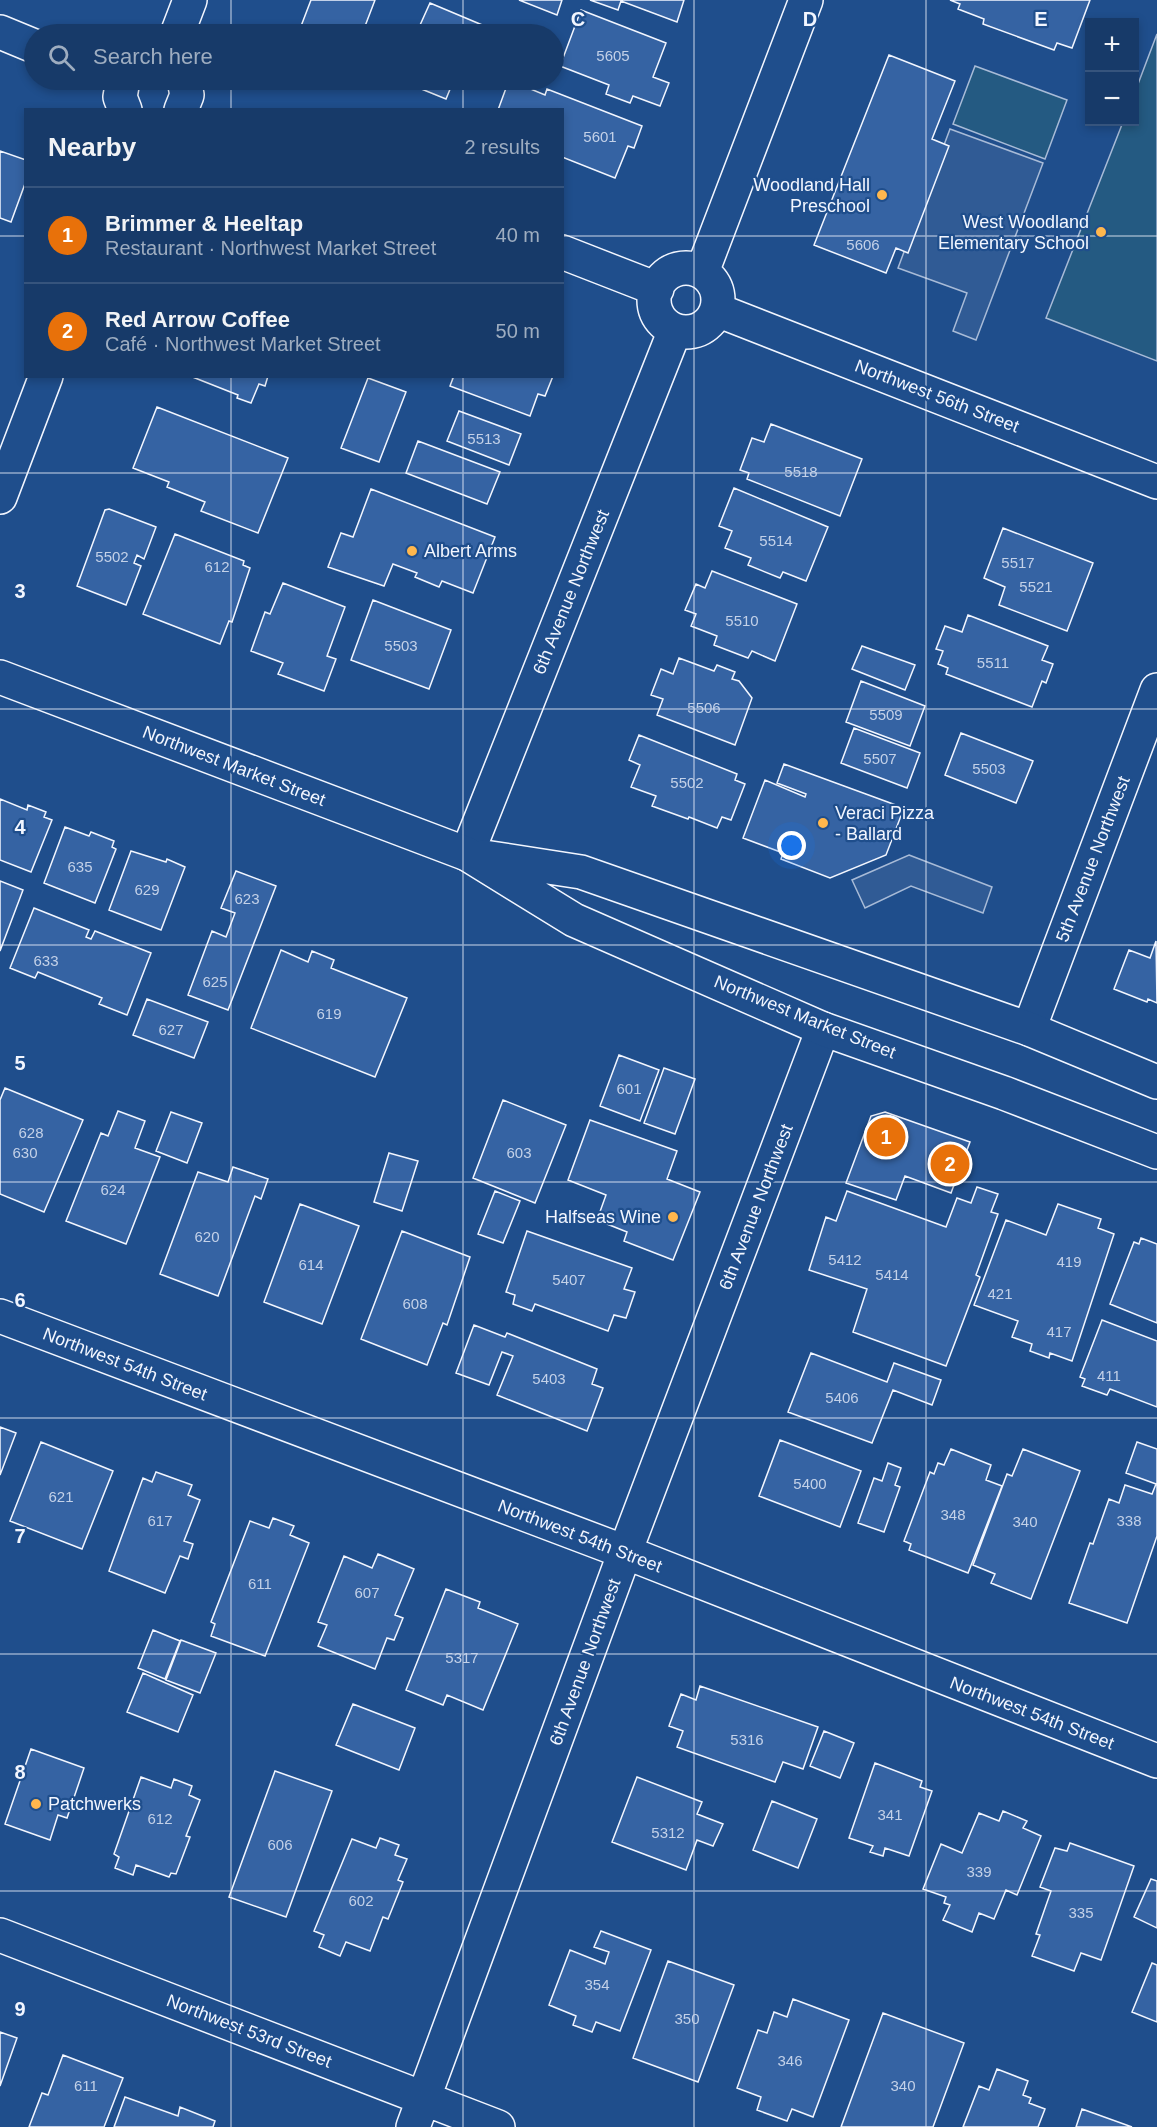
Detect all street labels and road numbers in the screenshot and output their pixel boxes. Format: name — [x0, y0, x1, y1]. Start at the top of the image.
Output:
street label: Northwest 56th Street — [852, 355, 1022, 437]
street label: 6th Avenue Northwest — [529, 507, 613, 677]
street label: Northwest Market Street — [140, 722, 328, 810]
street label: 5th Avenue Northwest — [1052, 773, 1134, 945]
street label: Northwest Market Street — [711, 971, 899, 1063]
street label: 6th Avenue Northwest — [715, 1121, 797, 1293]
street label: Northwest 54th Street — [40, 1323, 210, 1405]
street label: Northwest 54th Street — [495, 1495, 665, 1577]
street label: 6th Avenue Northwest — [546, 1576, 624, 1748]
street label: Northwest 54th Street — [947, 1672, 1117, 1754]
street label: Northwest 53rd Street — [164, 1990, 334, 2072]

